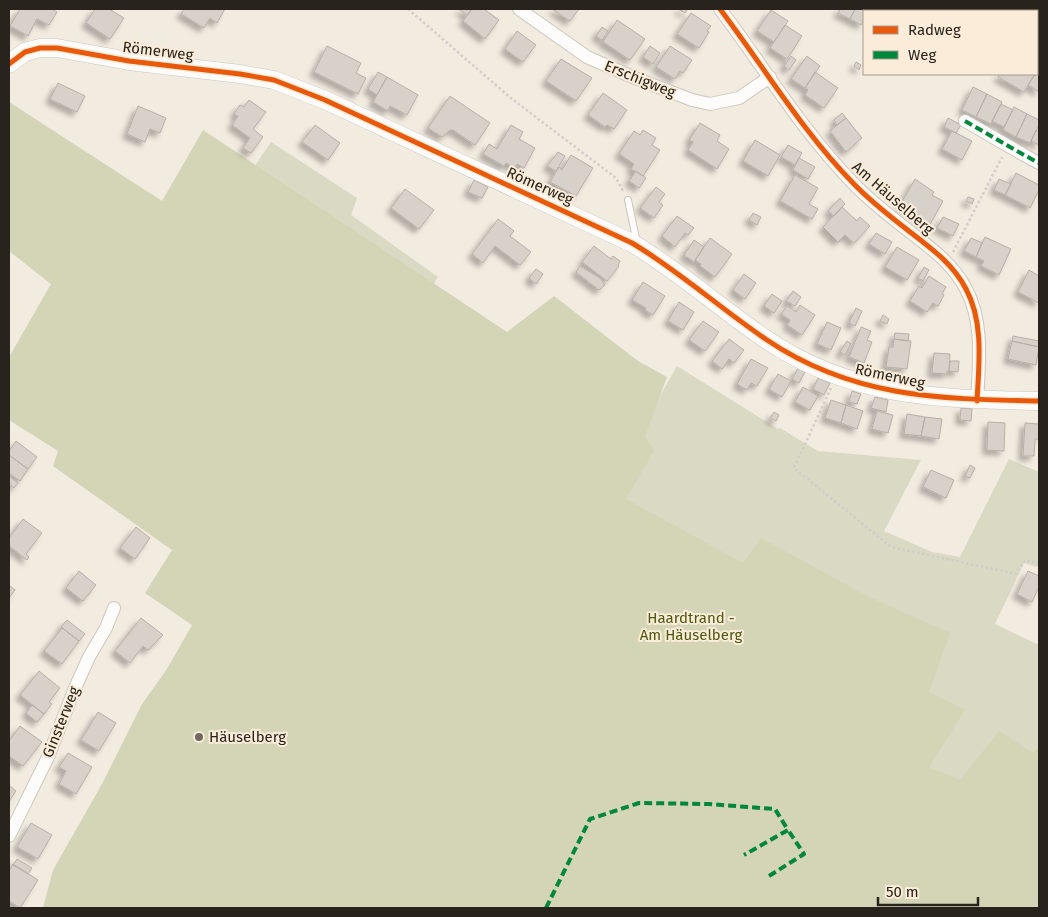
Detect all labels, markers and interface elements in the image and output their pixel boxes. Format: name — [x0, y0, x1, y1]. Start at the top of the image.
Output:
legend — [863, 10, 1038, 75]
text: Radweg — [908, 21, 961, 39]
street label: Römerweg — [122, 38, 195, 64]
text: Weg — [908, 46, 936, 64]
street label: Erschigweg — [602, 57, 678, 101]
street label: Am Häuselberg — [848, 158, 938, 239]
street label: Römerweg — [504, 163, 576, 209]
street label: Römerweg — [853, 360, 927, 392]
park label: Haardtrand - Am Häuselberg — [640, 609, 742, 644]
street label: Ginsterweg — [39, 684, 84, 760]
place label: Häuselberg — [209, 728, 286, 746]
marker: Häuselberg — [193, 731, 205, 743]
scale bar — [878, 874, 978, 906]
text: 50 m — [886, 883, 919, 901]

